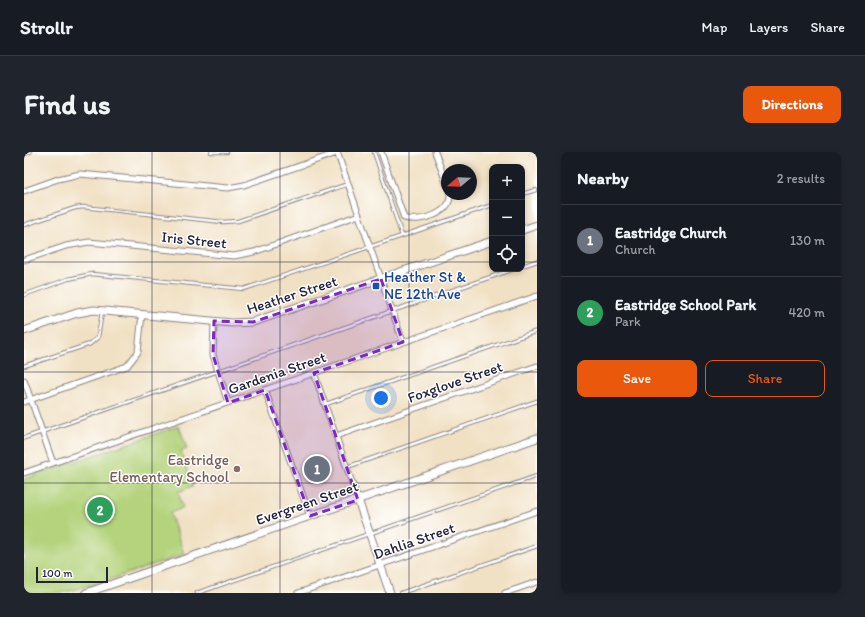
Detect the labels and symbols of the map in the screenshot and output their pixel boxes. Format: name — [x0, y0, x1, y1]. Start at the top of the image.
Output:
north arrow — [441, 164, 477, 200]
street label: Iris Street — [161, 228, 228, 252]
place label: Heather St & NE 12th Ave — [384, 268, 466, 303]
street label: Heather Street — [244, 272, 340, 318]
marker: Heather St & NE 12th Ave — [371, 281, 381, 291]
street label: Gardenia Street — [226, 348, 329, 398]
street label: Foxglove Street — [405, 357, 505, 407]
your location — [371, 388, 391, 408]
place label: Eastridge Elementary School — [109, 451, 230, 486]
pin: 1 — [304, 454, 330, 484]
marker: Eastridge Elementary School — [232, 464, 242, 474]
street label: Evergreen Street — [253, 477, 361, 529]
pin: 2 — [87, 495, 113, 525]
street label: Dahlia Street — [371, 519, 457, 563]
scale bar — [36, 565, 108, 584]

